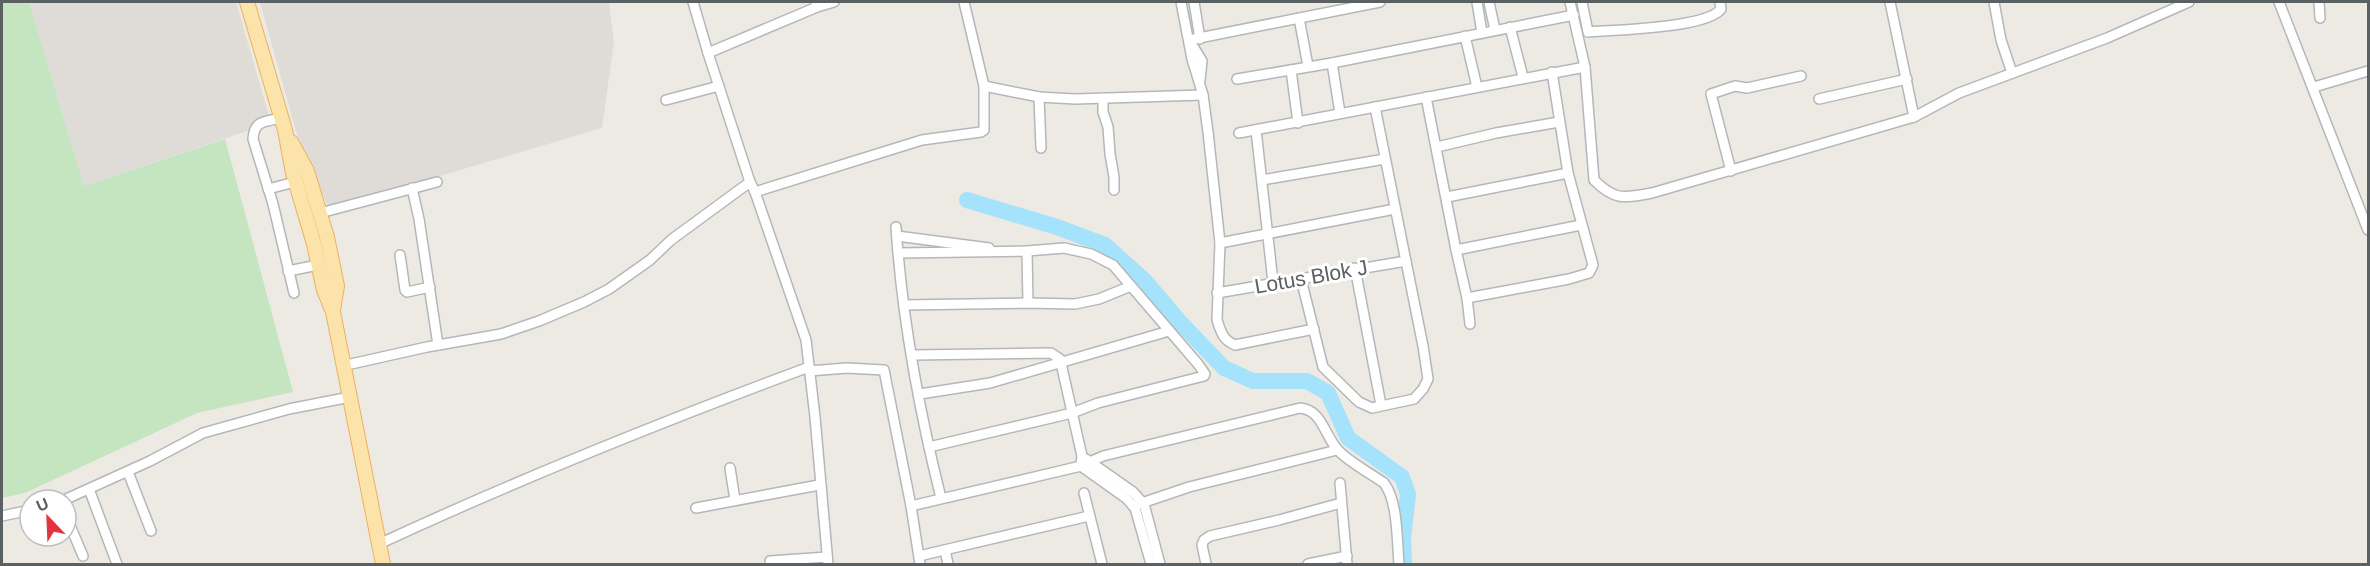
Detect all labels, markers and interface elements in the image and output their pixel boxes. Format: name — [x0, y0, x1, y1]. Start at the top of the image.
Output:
street label: Lotus Blok J — [1253, 255, 1369, 298]
north arrow — [18, 488, 78, 548]
text: U — [34, 495, 51, 515]

